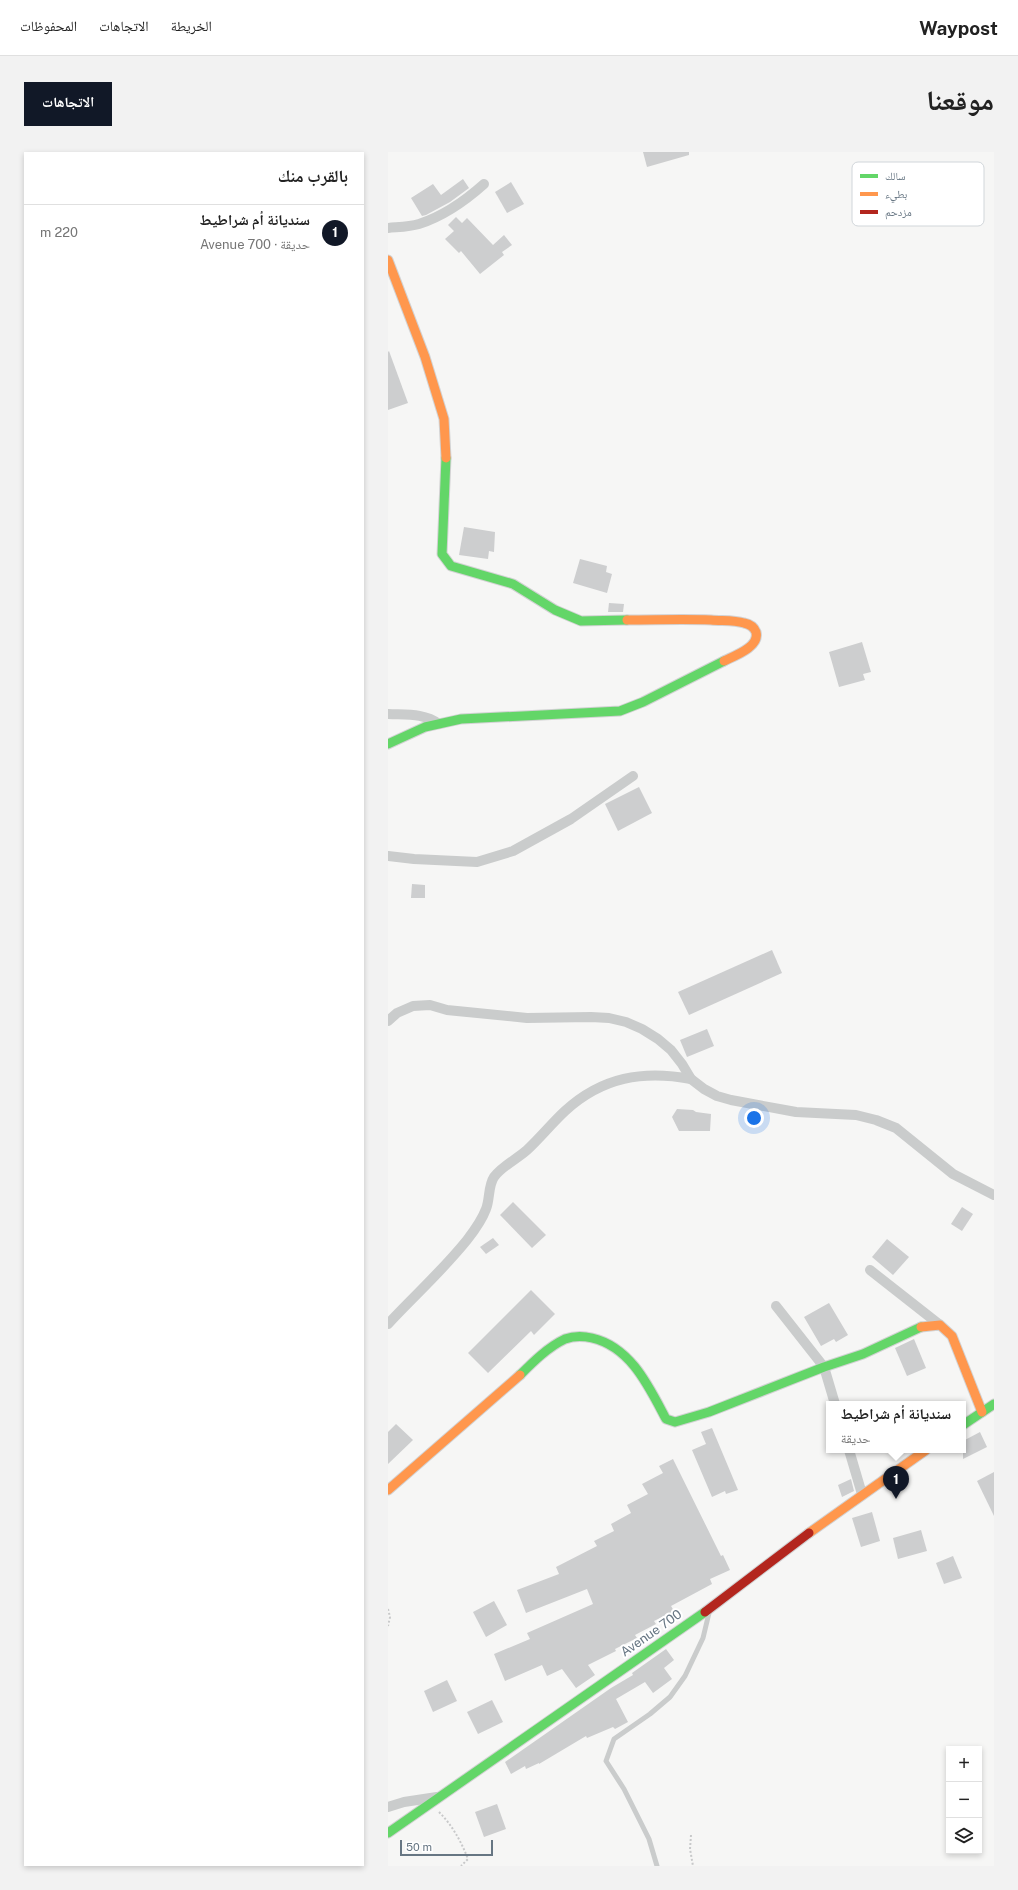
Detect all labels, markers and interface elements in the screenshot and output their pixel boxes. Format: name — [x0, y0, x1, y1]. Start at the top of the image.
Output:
text: Waypost — [919, 17, 998, 39]
text: المحفوظات — [20, 18, 77, 34]
text: الاتجاهات — [99, 18, 149, 34]
text: الخريطة — [171, 18, 212, 34]
button: الاتجاهات — [24, 82, 112, 126]
text: موقعنا — [926, 83, 994, 116]
legend — [852, 162, 984, 226]
text: بالقرب منك — [278, 166, 348, 186]
text: سالك — [885, 170, 905, 182]
text: بطيء — [885, 188, 907, 203]
text: مزدحم — [885, 206, 912, 220]
text: سنديانة أم شراطيط — [200, 211, 310, 228]
text: 220 m — [40, 225, 78, 240]
text: 1 — [332, 225, 338, 240]
text: حديقة · Avenue 700 — [200, 237, 310, 252]
your location — [744, 1108, 764, 1128]
popup — [826, 1401, 966, 1453]
text: سنديانة أم شراطيط — [841, 1405, 951, 1422]
text: حديقة — [841, 1431, 871, 1446]
pin: 1 — [883, 1466, 909, 1499]
street label: Avenue 700 — [618, 1606, 684, 1660]
map controls — [946, 1746, 982, 1854]
button: + — [946, 1746, 982, 1782]
button: − — [946, 1782, 982, 1818]
button: layers — [946, 1818, 982, 1854]
scale bar — [400, 1838, 493, 1857]
text: 50 m — [406, 1841, 432, 1853]

